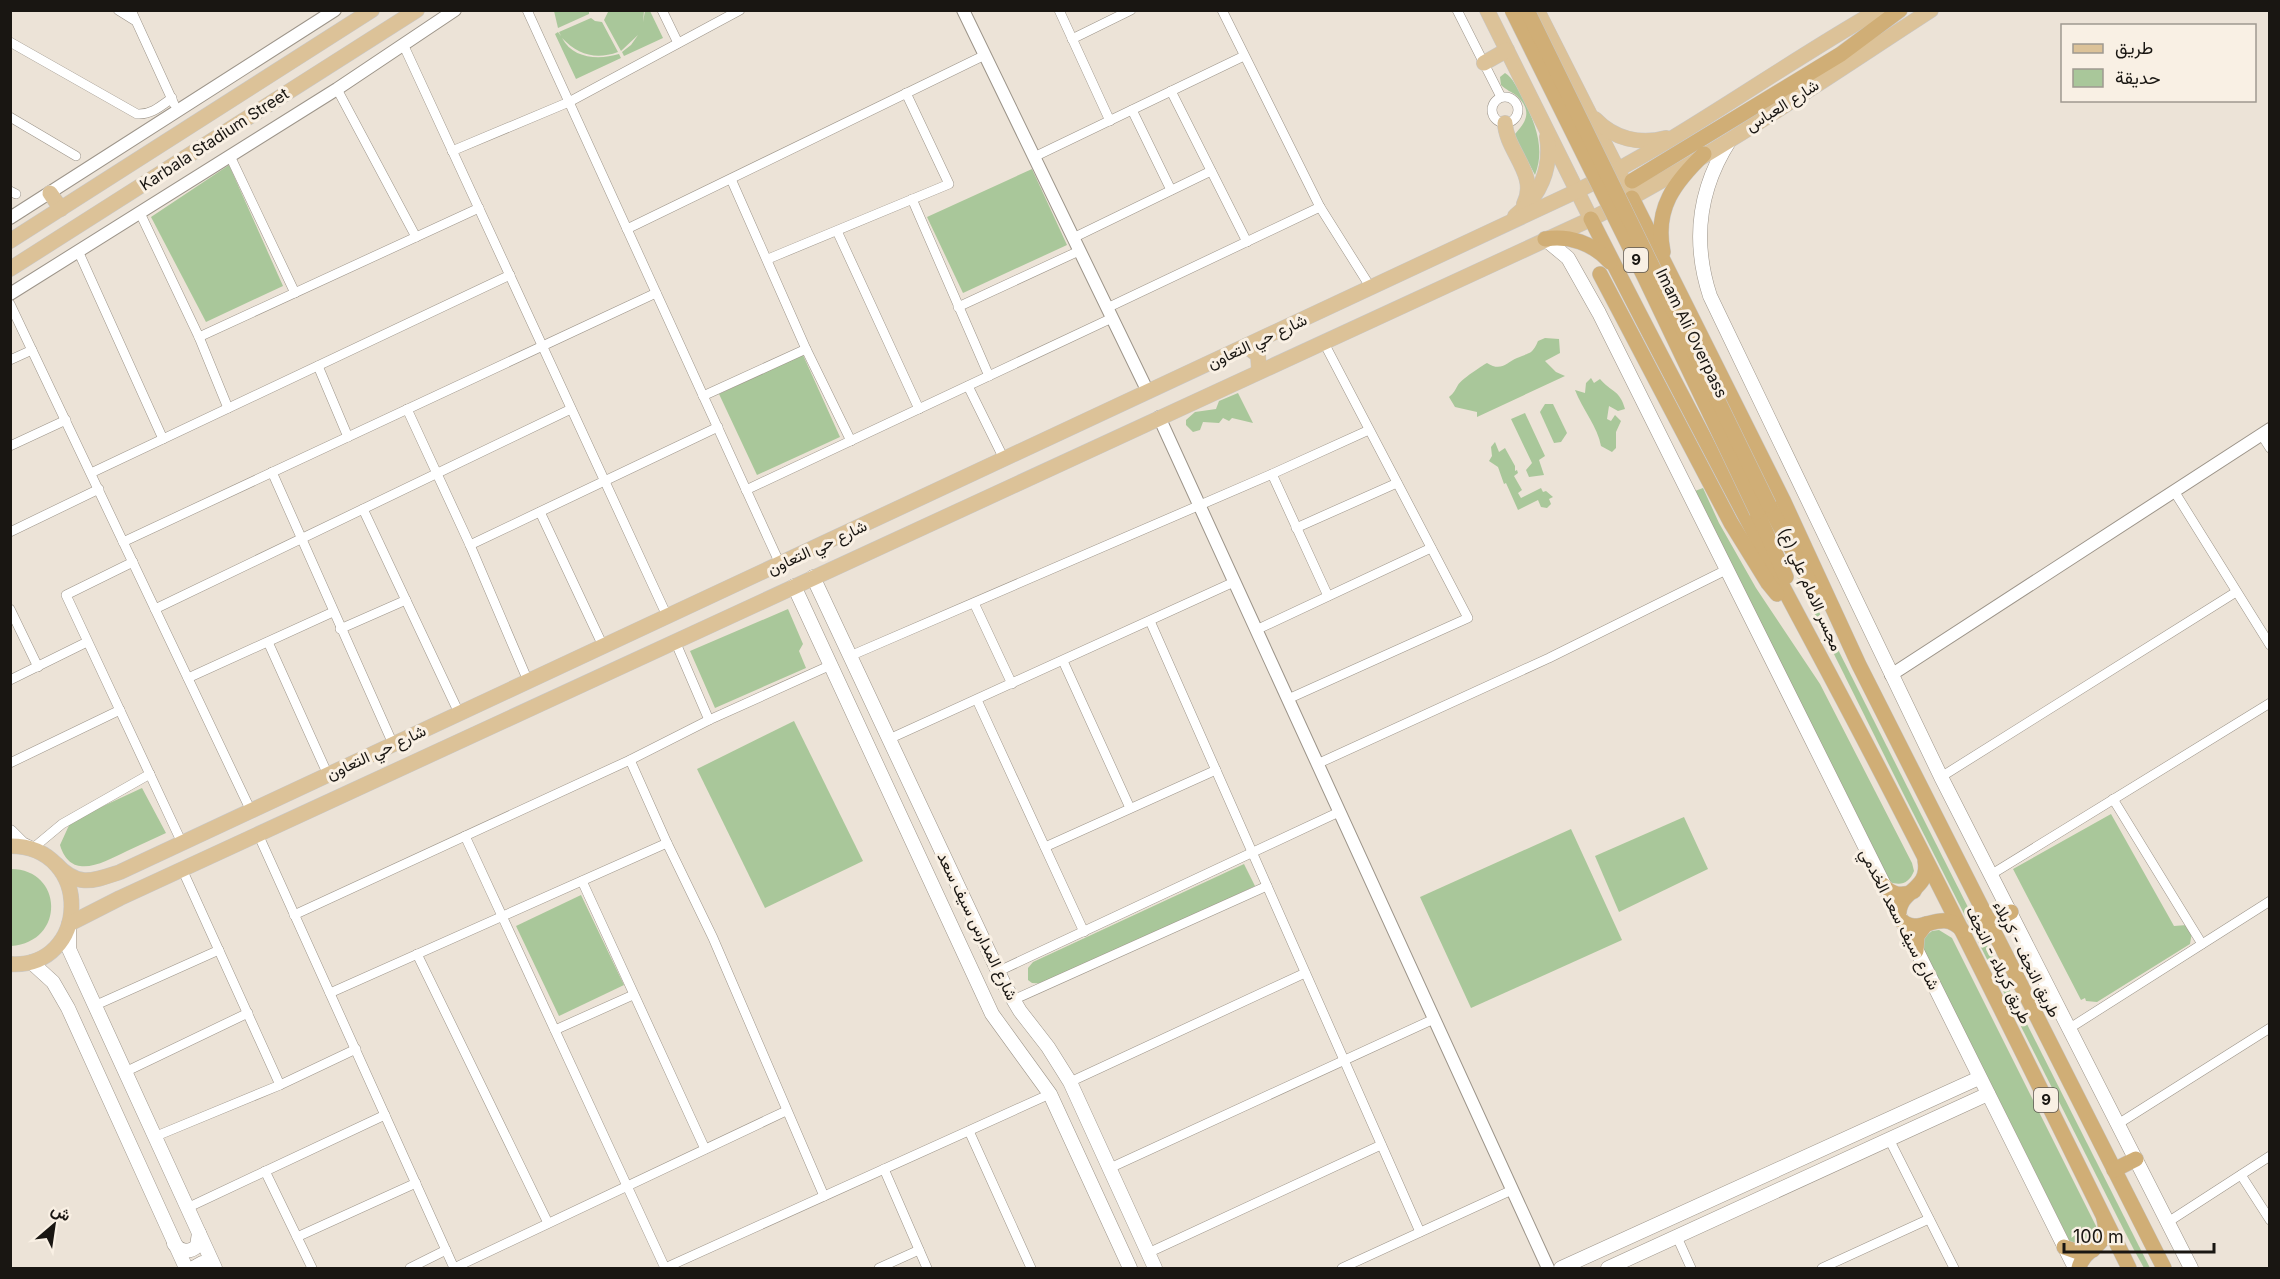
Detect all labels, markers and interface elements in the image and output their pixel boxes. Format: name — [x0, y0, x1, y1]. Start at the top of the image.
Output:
legend — [2061, 24, 2256, 102]
text: طريق — [2115, 37, 2153, 59]
text: حديقة — [2115, 67, 2161, 88]
street label: شارع العباس — [1742, 75, 1823, 137]
street label: Karbala Stadium Street — [136, 83, 292, 195]
road number: 9 — [1624, 248, 1648, 272]
street label: Imam Ali Overpass — [1652, 265, 1732, 401]
street label: شارع حي التعاون — [1204, 309, 1312, 376]
street label: شارع حي التعاون — [764, 515, 872, 582]
street label: مجسر الامام علي (ع) — [1771, 524, 1847, 655]
street label: شارع حي التعاون — [323, 720, 431, 787]
street label: شارع سيف سعد الخدمي — [1852, 845, 1944, 995]
street label: شارع المدارس سيف سعد — [932, 849, 1023, 1004]
street label: طريق النجف - كربلاء — [1988, 897, 2065, 1021]
street label: طريق كربلاء - النجف — [1961, 903, 2036, 1027]
road number: 9 — [2034, 1088, 2058, 1112]
north arrow — [24, 1195, 84, 1255]
text: ش — [48, 1198, 75, 1225]
scale bar — [2064, 1216, 2214, 1254]
text: 100 m — [2073, 1226, 2124, 1247]

